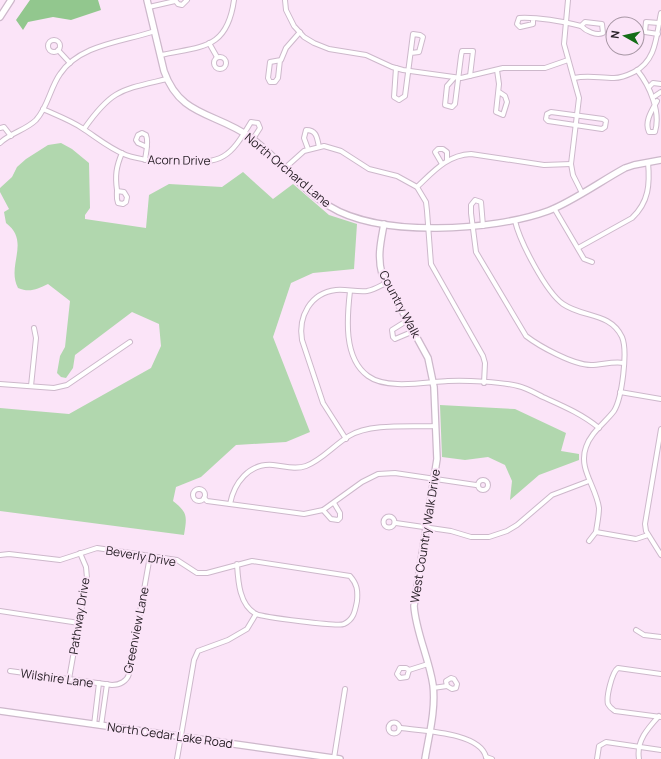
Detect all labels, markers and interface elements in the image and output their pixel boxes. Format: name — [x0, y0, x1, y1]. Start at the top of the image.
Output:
north arrow — [605, 16, 645, 56]
text: N — [607, 29, 623, 39]
street label: North Orchard Lane — [241, 129, 335, 211]
street label: Acorn Drive — [147, 151, 211, 169]
street label: Country Walk — [375, 267, 425, 342]
street label: West Country Walk Drive — [406, 468, 444, 604]
street label: Beverly Drive — [105, 541, 177, 571]
street label: Pathway Drive — [65, 576, 93, 656]
street label: Greenview Lane — [119, 585, 153, 675]
street label: Wilshire Lane — [20, 664, 94, 692]
street label: North Cedar Lake Road — [106, 718, 234, 752]

